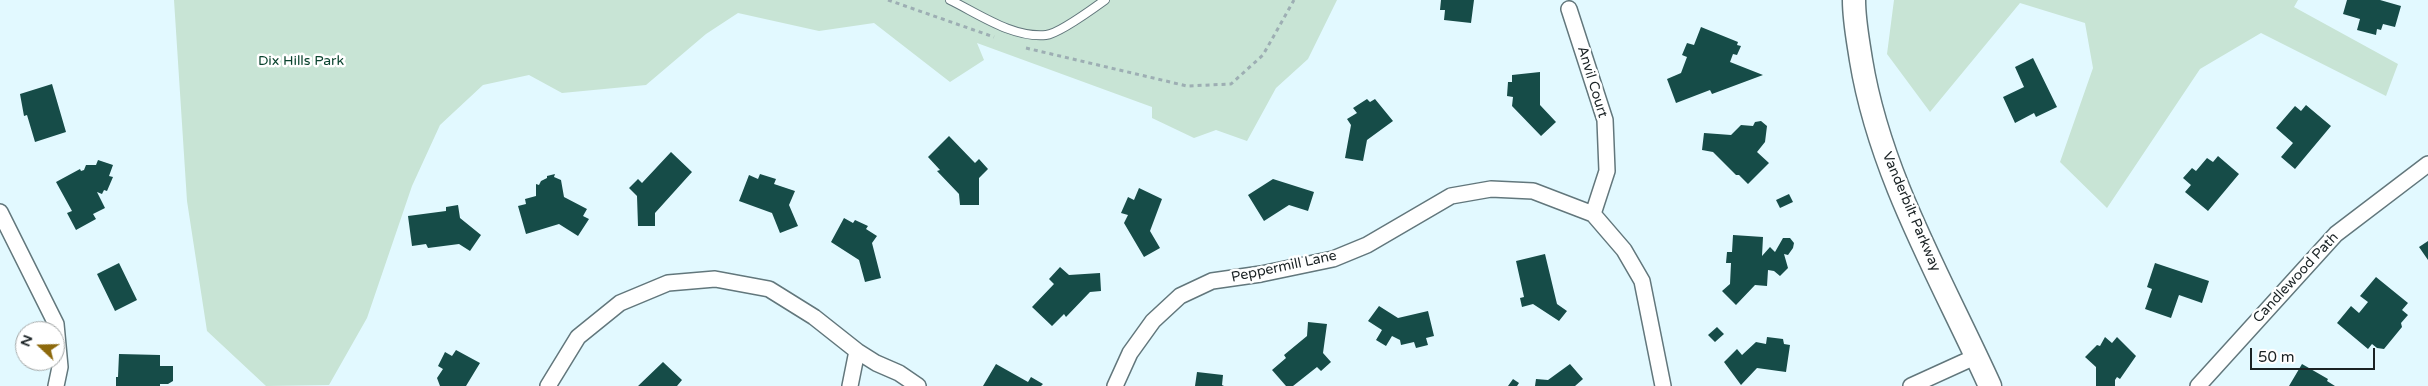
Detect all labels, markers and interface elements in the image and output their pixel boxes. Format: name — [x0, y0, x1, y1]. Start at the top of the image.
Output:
street label: Anvil Court — [1573, 44, 1611, 120]
park label: Dix Hills Park — [258, 53, 344, 69]
street label: Vanderbilt Parkway — [1878, 150, 1944, 274]
street label: Candlewood Path — [2250, 229, 2342, 327]
street label: Peppermill Lane — [1230, 248, 1338, 286]
north arrow — [15, 321, 65, 371]
text: N — [17, 333, 36, 349]
scale bar — [2253, 338, 2378, 370]
text: 50 m — [2258, 348, 2295, 366]

